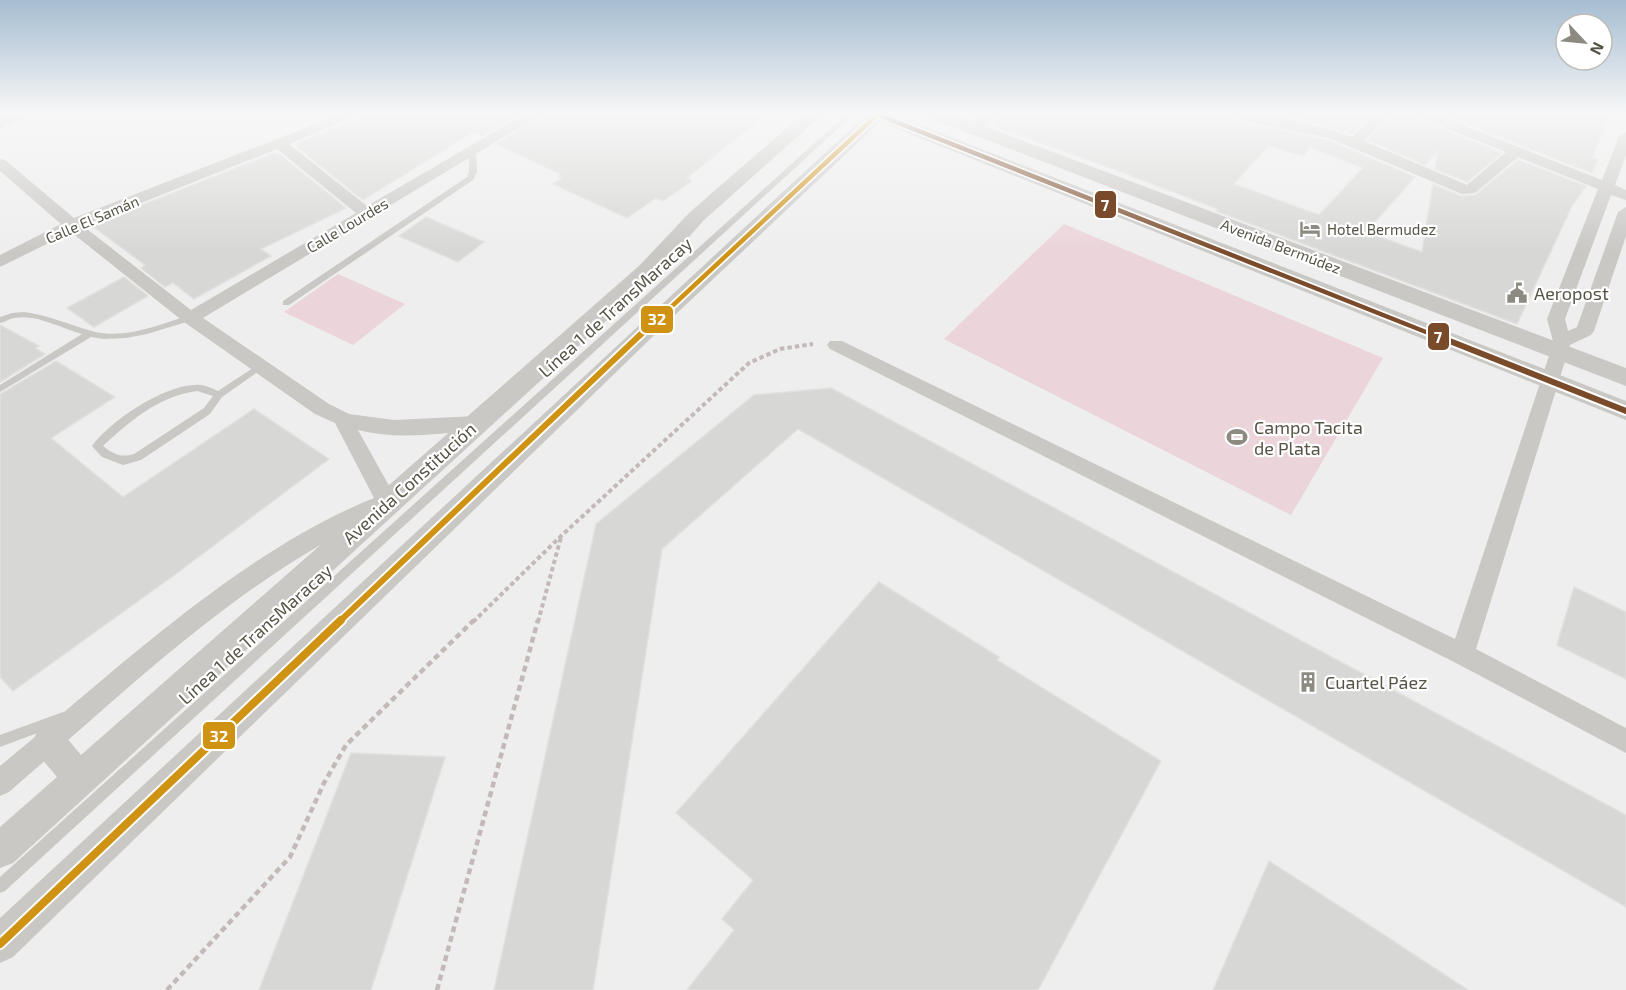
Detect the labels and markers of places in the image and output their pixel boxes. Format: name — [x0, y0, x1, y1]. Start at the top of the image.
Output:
hotel icon: Hotel Bermudez — [1298, 217, 1322, 241]
place label: Hotel Bermudez — [1327, 220, 1436, 238]
public building icon: Aeropost — [1505, 281, 1529, 305]
place label: Aeropost — [1534, 282, 1609, 304]
place label: Campo Tacita de Plata — [1254, 416, 1363, 459]
sports icon: Campo Tacita de Plata — [1225, 425, 1249, 449]
building icon: Cuartel Páez — [1296, 670, 1320, 694]
place label: Cuartel Páez — [1325, 671, 1427, 693]

